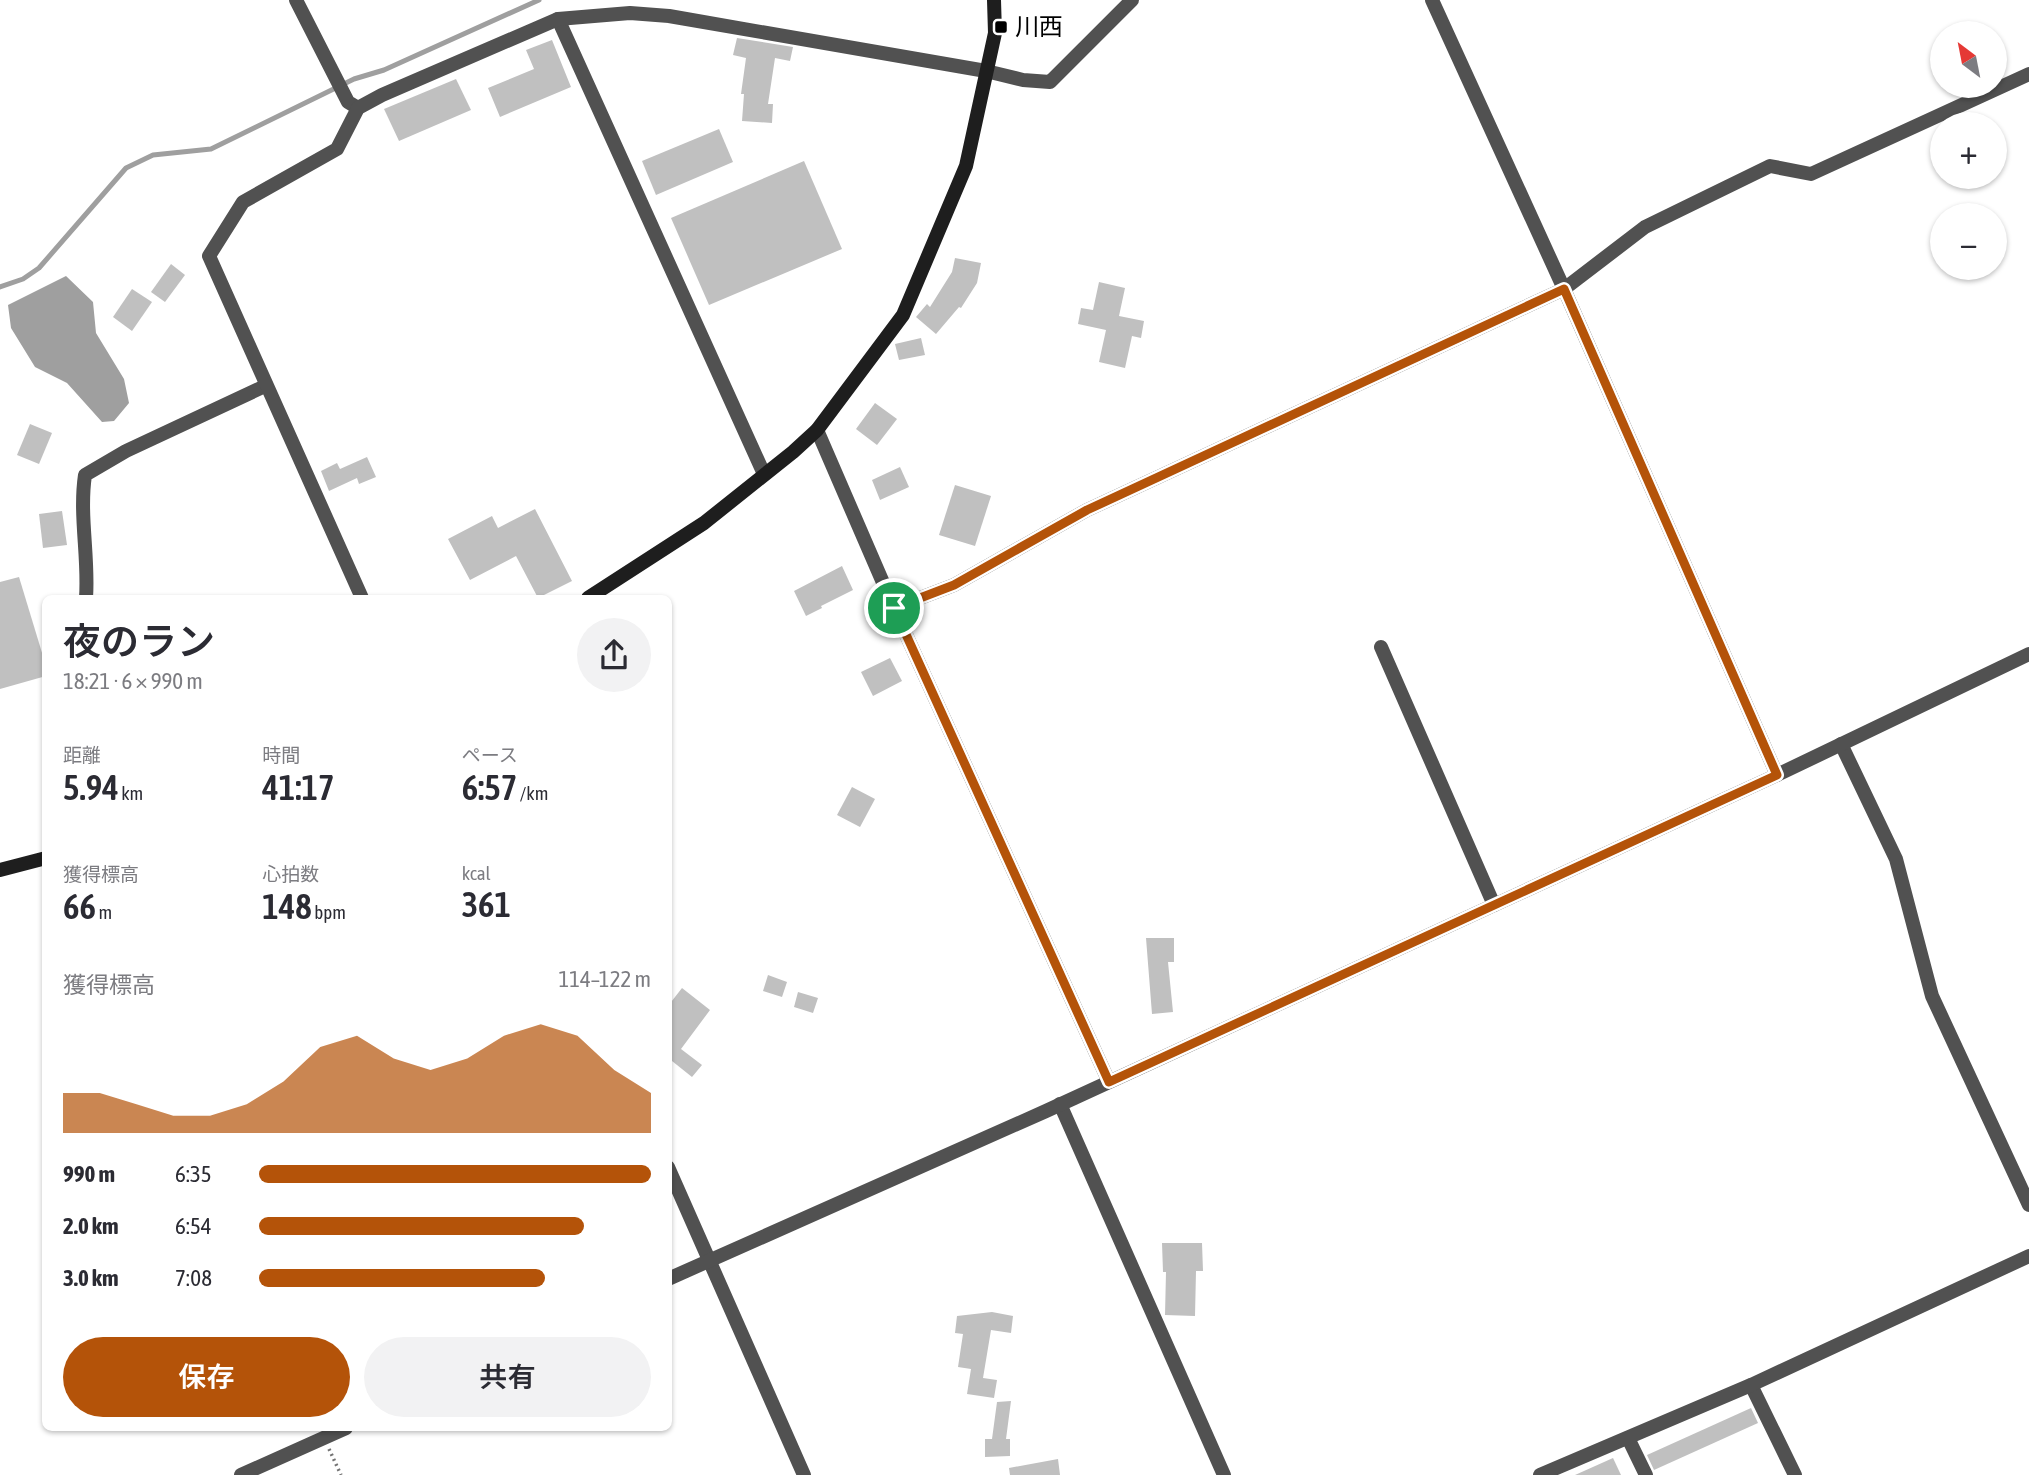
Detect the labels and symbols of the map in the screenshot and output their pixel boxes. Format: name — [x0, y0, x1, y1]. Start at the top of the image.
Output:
place label: 川西 — [1015, 13, 1063, 40]
marker: 川西 — [993, 19, 1009, 35]
north arrow — [1930, 21, 2007, 98]
pin — [864, 578, 924, 638]

